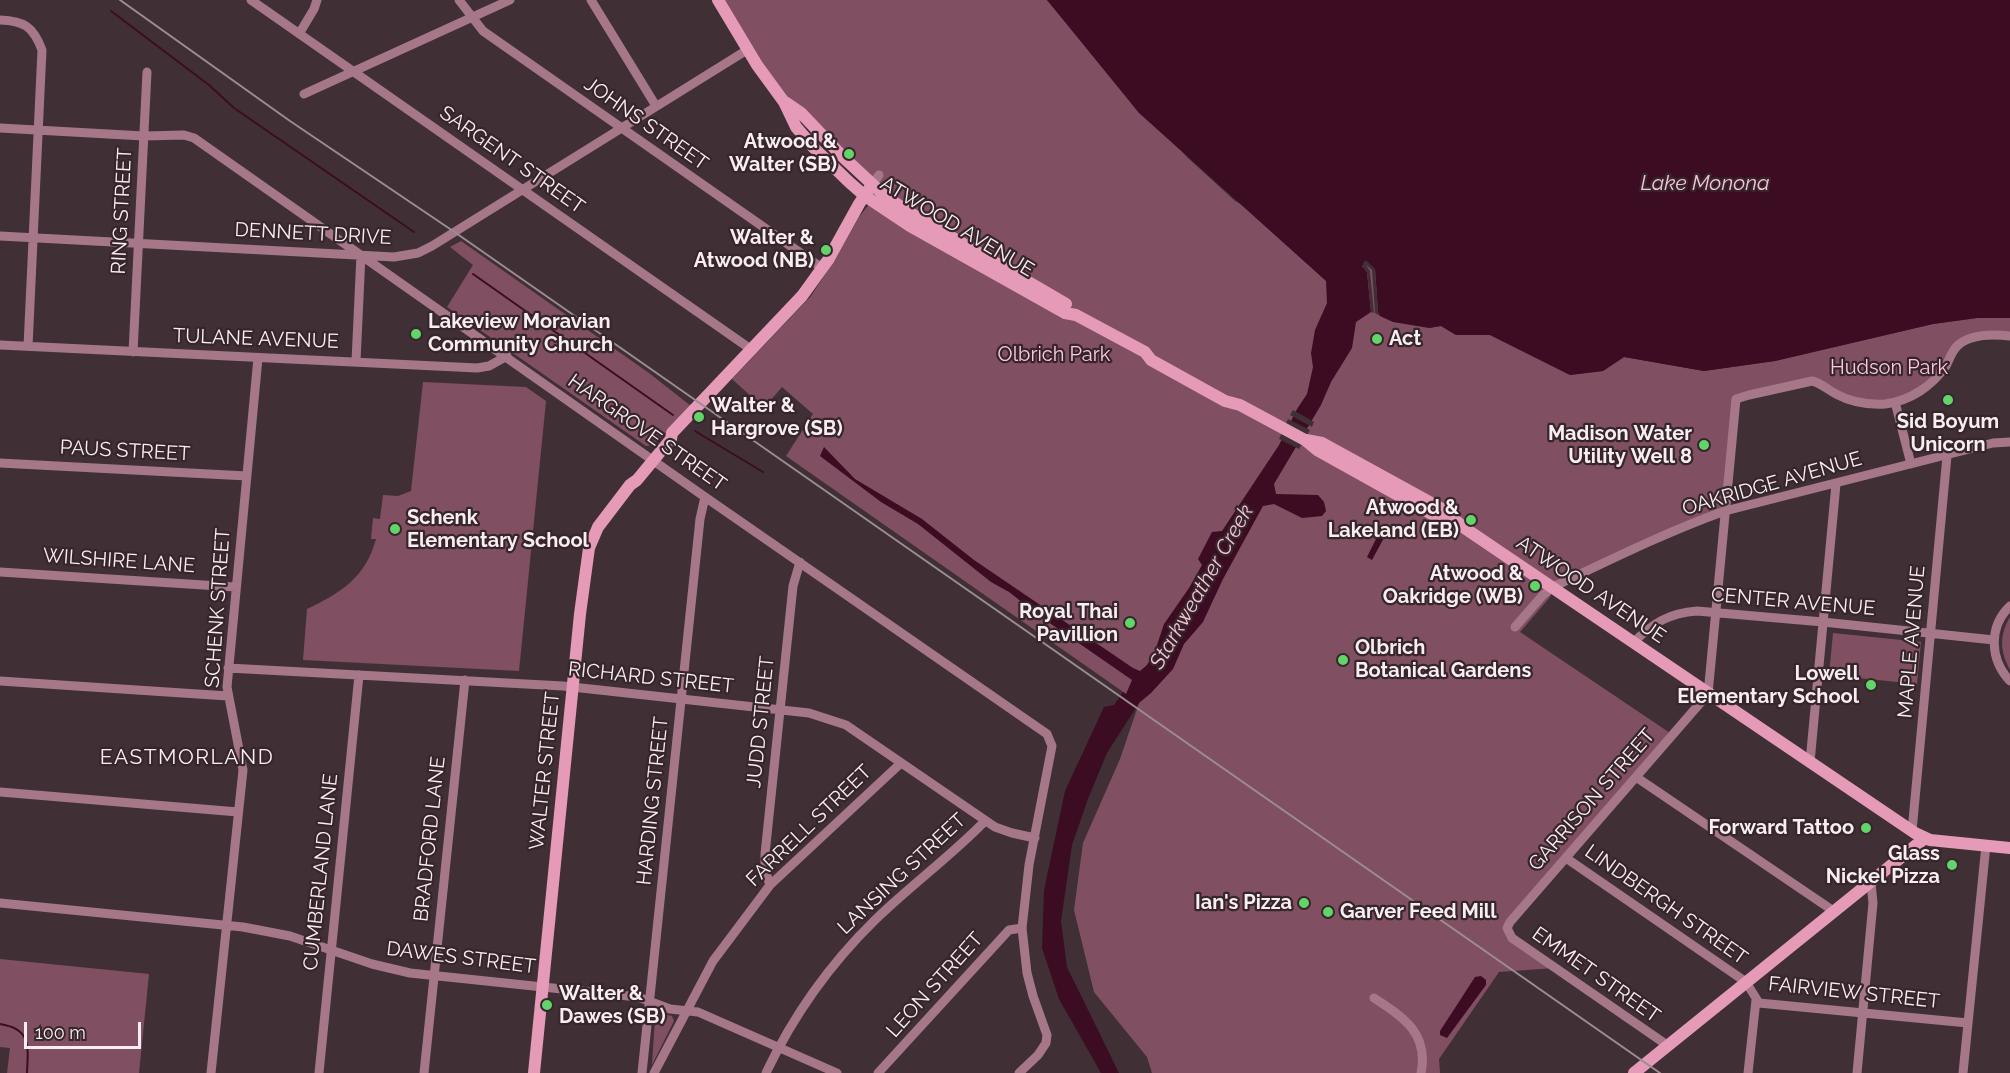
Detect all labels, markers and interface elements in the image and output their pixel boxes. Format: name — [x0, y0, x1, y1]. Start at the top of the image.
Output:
street label: JOHNS STREET — [579, 72, 713, 176]
street label: SARGENT STREET — [435, 101, 589, 219]
place label: Atwood & Walter (SB) — [729, 130, 837, 177]
street label: RING STREET — [107, 147, 137, 275]
marker: Atwood & Walter (SB) — [842, 147, 856, 161]
water label: Lake Monona — [1641, 171, 1769, 197]
street label: ATWOOD AVENUE — [876, 172, 1038, 282]
street label: DENNETT DRIVE — [234, 218, 392, 250]
place label: Walter & Atwood (NB) — [694, 226, 814, 273]
marker: Walter & Atwood (NB) — [819, 243, 833, 257]
place label: Lakeview Moravian Community Church — [428, 310, 613, 357]
street label: TULANE AVENUE — [173, 324, 339, 354]
marker: Lakeview Moravian Community Church — [409, 327, 423, 341]
place label: Act — [1389, 327, 1421, 351]
marker: Act — [1370, 332, 1384, 346]
park label: Olbrich Park — [998, 343, 1110, 367]
park label: Hudson Park — [1830, 356, 1948, 380]
street label: HARGROVE STREET — [563, 369, 731, 497]
marker: Sid Boyum Unicorn — [1941, 393, 1955, 407]
place label: Walter & Hargrove (SB) — [711, 394, 843, 441]
marker: Walter & Hargrove (SB) — [692, 410, 706, 424]
place label: Sid Boyum Unicorn — [1897, 410, 1999, 457]
place label: Madison Water Utility Well 8 — [1548, 422, 1692, 469]
street label: PAUS STREET — [59, 436, 191, 466]
marker: Madison Water Utility Well 8 — [1697, 438, 1711, 452]
street label: OAKRIDGE AVENUE — [1679, 447, 1865, 521]
place label: Atwood & Lakeland (EB) — [1328, 496, 1459, 543]
water label: Starkweather Creek — [1145, 500, 1259, 674]
place label: Schenk Elementary School — [407, 506, 589, 553]
marker: Atwood & Lakeland (EB) — [1464, 513, 1478, 527]
marker: Schenk Elementary School — [388, 522, 402, 536]
street label: SCHENK STREET — [200, 527, 236, 689]
street label: ATWOOD AVENUE — [1512, 531, 1670, 649]
street label: WILSHIRE LANE — [42, 544, 196, 578]
place label: Atwood & Oakridge (WB) — [1383, 562, 1523, 609]
street label: MAPLE AVENUE — [1893, 565, 1931, 719]
marker: Atwood & Oakridge (WB) — [1528, 579, 1542, 593]
street label: CENTER AVENUE — [1710, 583, 1876, 621]
place label: Royal Thai Pavillion — [1019, 600, 1118, 647]
marker: Royal Thai Pavillion — [1123, 616, 1137, 630]
place label: Olbrich Botanical Gardens — [1355, 636, 1531, 683]
marker: Olbrich Botanical Gardens — [1336, 653, 1350, 667]
street label: JUDD STREET — [742, 655, 780, 789]
street label: RICHARD STREET — [567, 657, 735, 699]
place label: Lowell Elementary School — [1677, 662, 1859, 709]
marker: Lowell Elementary School — [1864, 678, 1878, 692]
street label: WALTER STREET — [525, 691, 565, 851]
street label: HARDING STREET — [632, 716, 674, 886]
street label: GARRISON STREET — [1524, 724, 1660, 876]
district label: EASTMORLAND — [100, 745, 274, 771]
street label: BRADFORD LANE — [409, 755, 451, 923]
street label: FARRELL STREET — [741, 760, 877, 892]
street label: CUMBERLAND LANE — [299, 772, 343, 972]
street label: LANSING STREET — [833, 808, 971, 940]
place label: Forward Tattoo — [1708, 816, 1854, 840]
marker: Forward Tattoo — [1859, 821, 1873, 835]
street label: LINDBERGH STREET — [1580, 840, 1752, 970]
place label: Glass Nickel Pizza — [1826, 842, 1940, 889]
marker: Glass Nickel Pizza — [1945, 858, 1959, 872]
place label: Ian's Pizza — [1195, 891, 1292, 915]
marker: Ian's Pizza — [1297, 896, 1311, 910]
place label: Garver Feed Mill — [1340, 900, 1496, 924]
marker: Garver Feed Mill — [1321, 905, 1335, 919]
street label: EMMET STREET — [1527, 922, 1665, 1028]
street label: LEON STREET — [882, 928, 988, 1042]
street label: DAWES STREET — [385, 937, 537, 979]
street label: FAIRVIEW STREET — [1767, 972, 1941, 1014]
place label: Walter & Dawes (SB) — [559, 982, 666, 1029]
marker: Walter & Dawes (SB) — [540, 998, 554, 1012]
scale bar — [27, 1010, 144, 1048]
text: 100 m — [35, 1022, 86, 1043]

